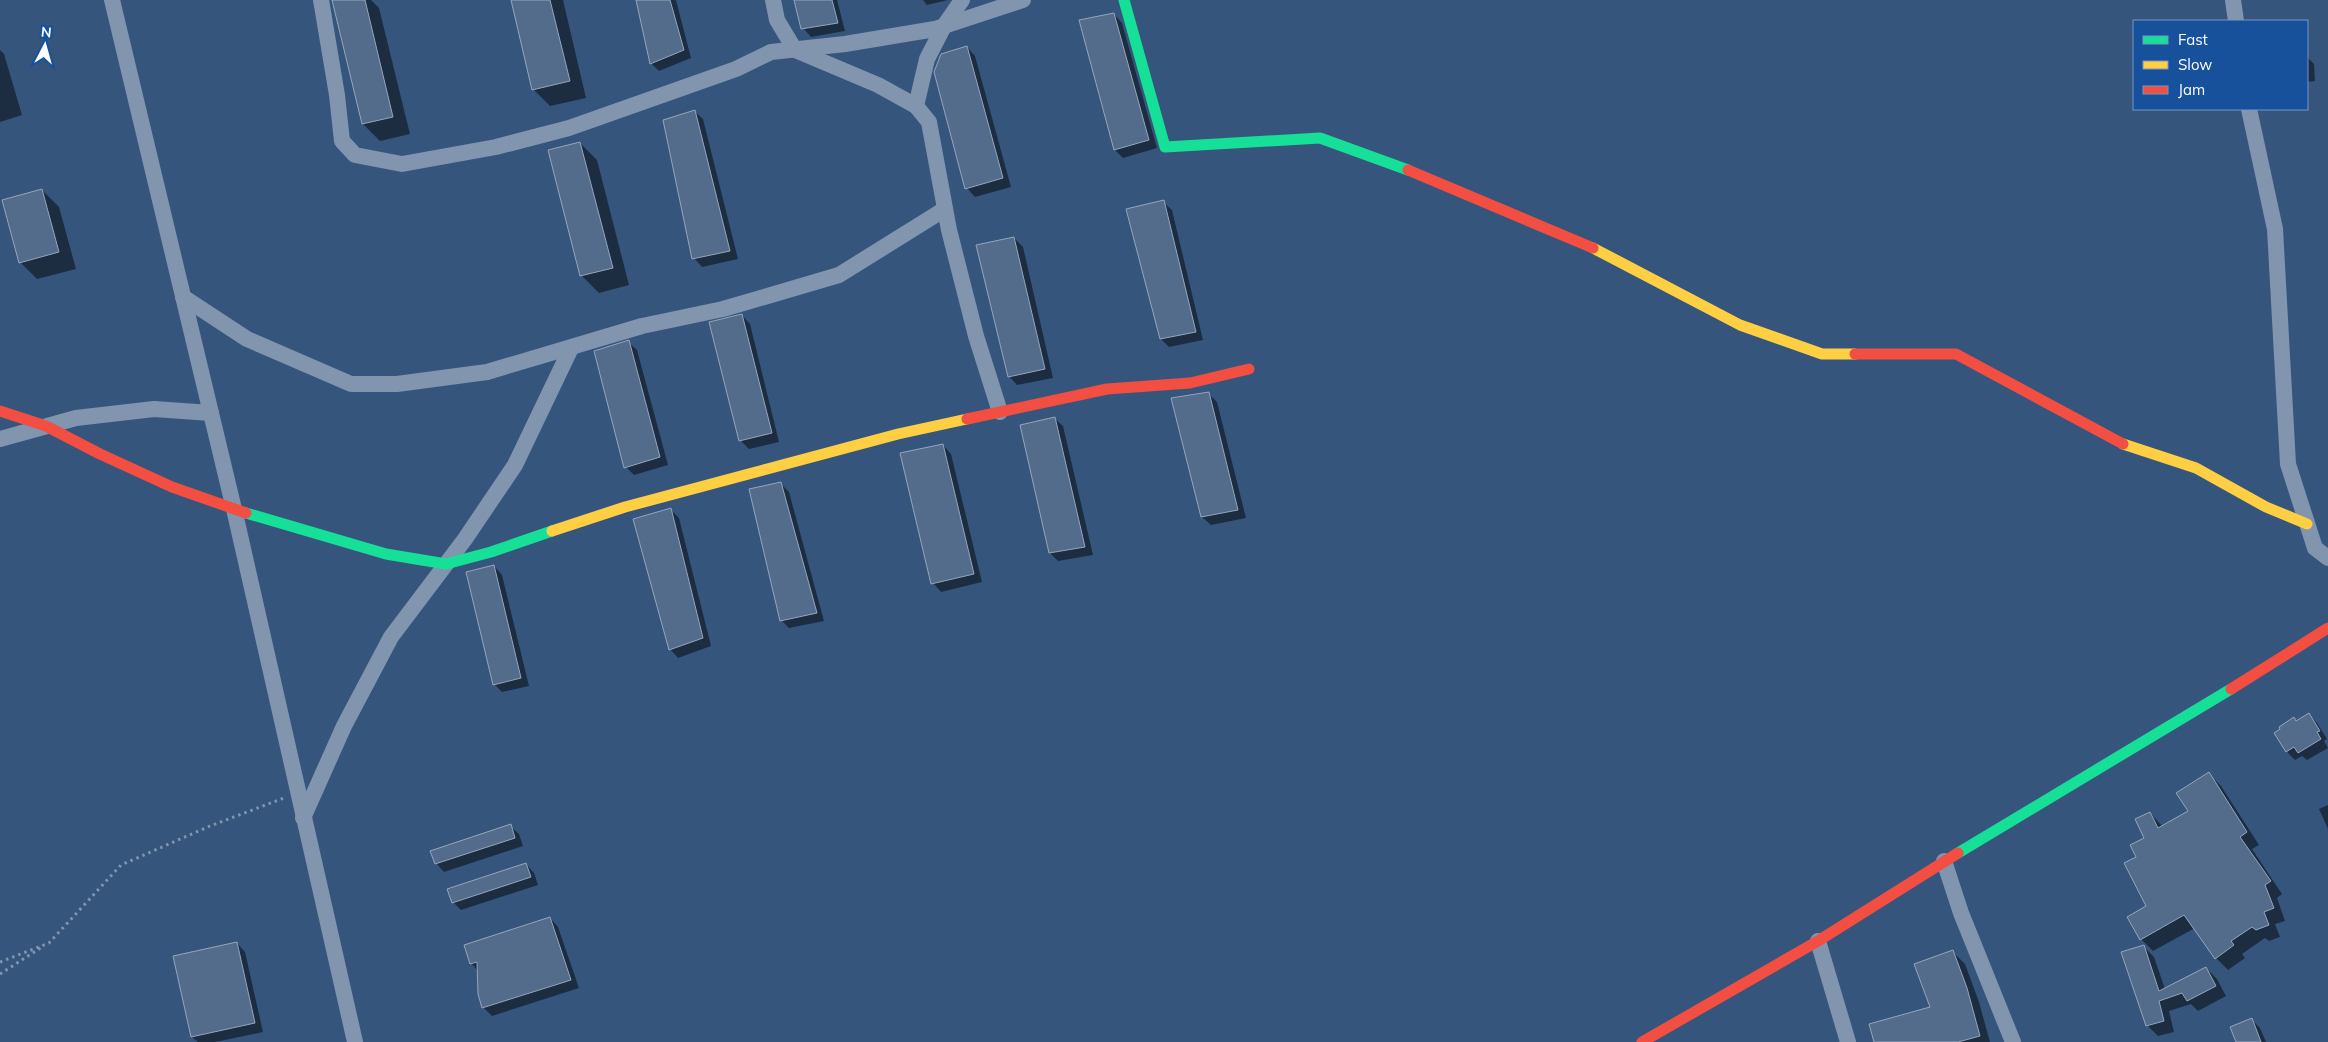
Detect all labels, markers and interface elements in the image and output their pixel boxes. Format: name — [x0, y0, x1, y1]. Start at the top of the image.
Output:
north arrow — [20, 20, 70, 70]
legend — [2133, 20, 2308, 110]
text: N — [40, 23, 53, 42]
text: Fast — [2178, 30, 2208, 49]
text: Slow — [2178, 55, 2212, 74]
text: Jam — [2178, 80, 2205, 99]

